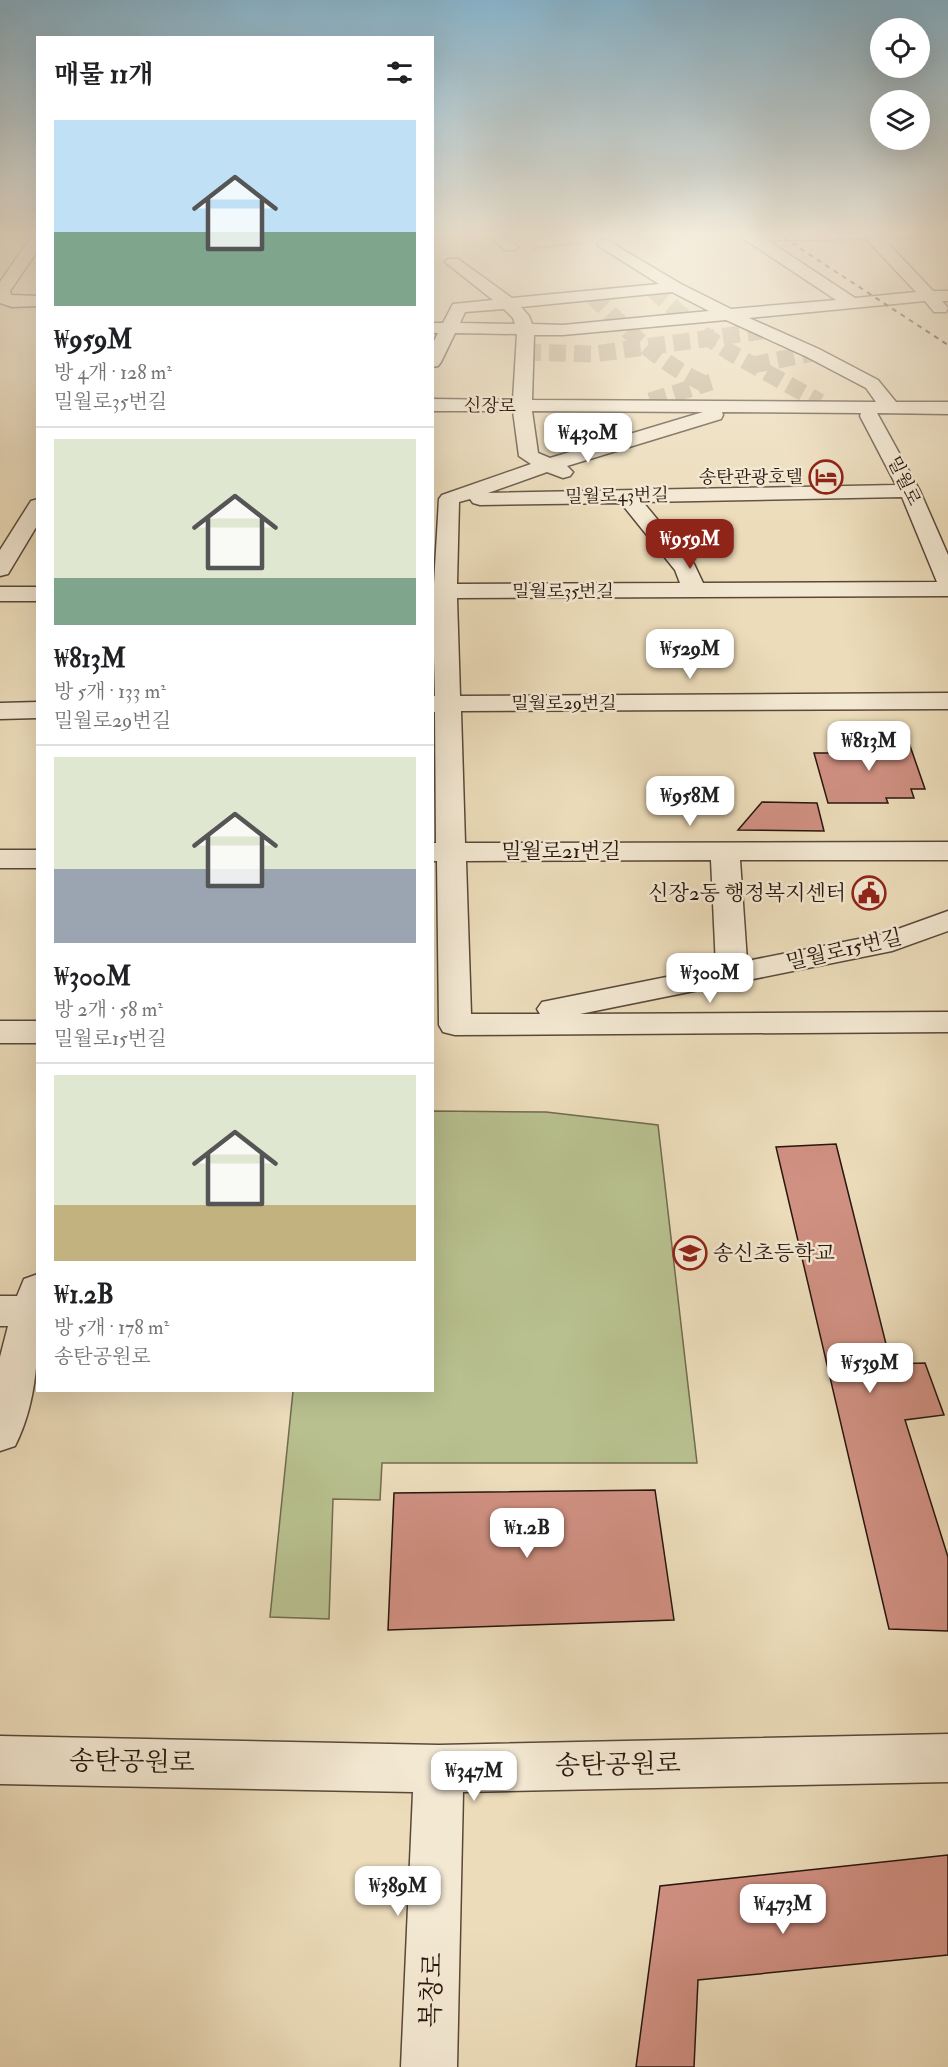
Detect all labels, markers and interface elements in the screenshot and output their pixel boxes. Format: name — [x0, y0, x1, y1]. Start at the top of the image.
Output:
map controls — [870, 18, 930, 150]
button: locate — [870, 18, 930, 78]
icon: filters — [383, 56, 416, 89]
text: 매물 11개 — [54, 59, 153, 91]
button: layers — [870, 90, 930, 150]
icon: home — [181, 159, 289, 267]
text: ₩959M — [54, 324, 133, 356]
text: 방 4개 · 128 m² — [54, 360, 172, 385]
text: 밀월로35번길 — [54, 389, 167, 414]
street label: 신장로 — [464, 394, 516, 418]
pin: ₩430M — [546, 413, 630, 464]
text: ₩430M — [558, 420, 618, 445]
street label: 밀월로 — [882, 453, 926, 509]
hotel icon: 송탄관광호텔 — [808, 459, 844, 495]
place label: 송탄관광호텔 — [699, 466, 803, 489]
icon: home — [181, 478, 289, 586]
street label: 밀월로43번길 — [565, 484, 669, 508]
pin: ₩959M — [648, 519, 732, 570]
text: ₩959M — [660, 526, 720, 551]
street label: 밀월로35번길 — [512, 580, 614, 603]
pin: ₩529M — [648, 629, 732, 680]
text: ₩529M — [660, 636, 720, 661]
text: ₩813M — [54, 643, 126, 675]
text: 방 5개 · 133 m² — [54, 679, 166, 704]
street label: 밀월로29번길 — [511, 692, 617, 715]
text: 밀월로29번길 — [54, 708, 171, 733]
pin: ₩813M — [827, 721, 911, 772]
text: ₩813M — [841, 728, 897, 753]
pin: ₩958M — [648, 776, 732, 827]
text: ₩958M — [660, 783, 720, 808]
icon: home — [181, 796, 289, 904]
street label: 밀월로21번길 — [501, 838, 621, 865]
public building icon: 신장2동 행정복지센터 — [851, 875, 887, 911]
place label: 신장2동 행정복지센터 — [648, 880, 846, 907]
street label: 밀월로15번길 — [783, 924, 905, 976]
pin: ₩300M — [668, 953, 752, 1004]
text: ₩300M — [680, 960, 740, 985]
text: ₩300M — [54, 961, 131, 993]
text: 방 2개 · 58 m² — [54, 997, 163, 1022]
text: 밀월로15번길 — [54, 1026, 166, 1051]
icon: home — [181, 1114, 289, 1222]
school or university icon: 송신초등학교 — [672, 1235, 708, 1271]
place label: 송신초등학교 — [713, 1240, 835, 1267]
text: ₩1.2B — [54, 1279, 114, 1311]
text: 방 5개 · 178 m² — [54, 1315, 169, 1340]
pin: ₩539M — [828, 1343, 912, 1394]
text: 송탄공원로 — [54, 1344, 151, 1369]
text: ₩539M — [841, 1350, 899, 1375]
pin: ₩1.2B — [485, 1508, 569, 1559]
text: ₩1.2B — [504, 1515, 550, 1540]
street label: 송탄공원로 — [69, 1745, 195, 1779]
street label: 송탄공원로 — [555, 1748, 681, 1782]
pin: ₩347M — [432, 1751, 516, 1802]
text: ₩347M — [445, 1758, 503, 1783]
pin: ₩389M — [356, 1866, 440, 1917]
text: ₩389M — [369, 1873, 427, 1898]
pin: ₩473M — [741, 1884, 825, 1935]
text: ₩473M — [754, 1891, 812, 1916]
street label: 복창로 — [415, 1952, 449, 2028]

